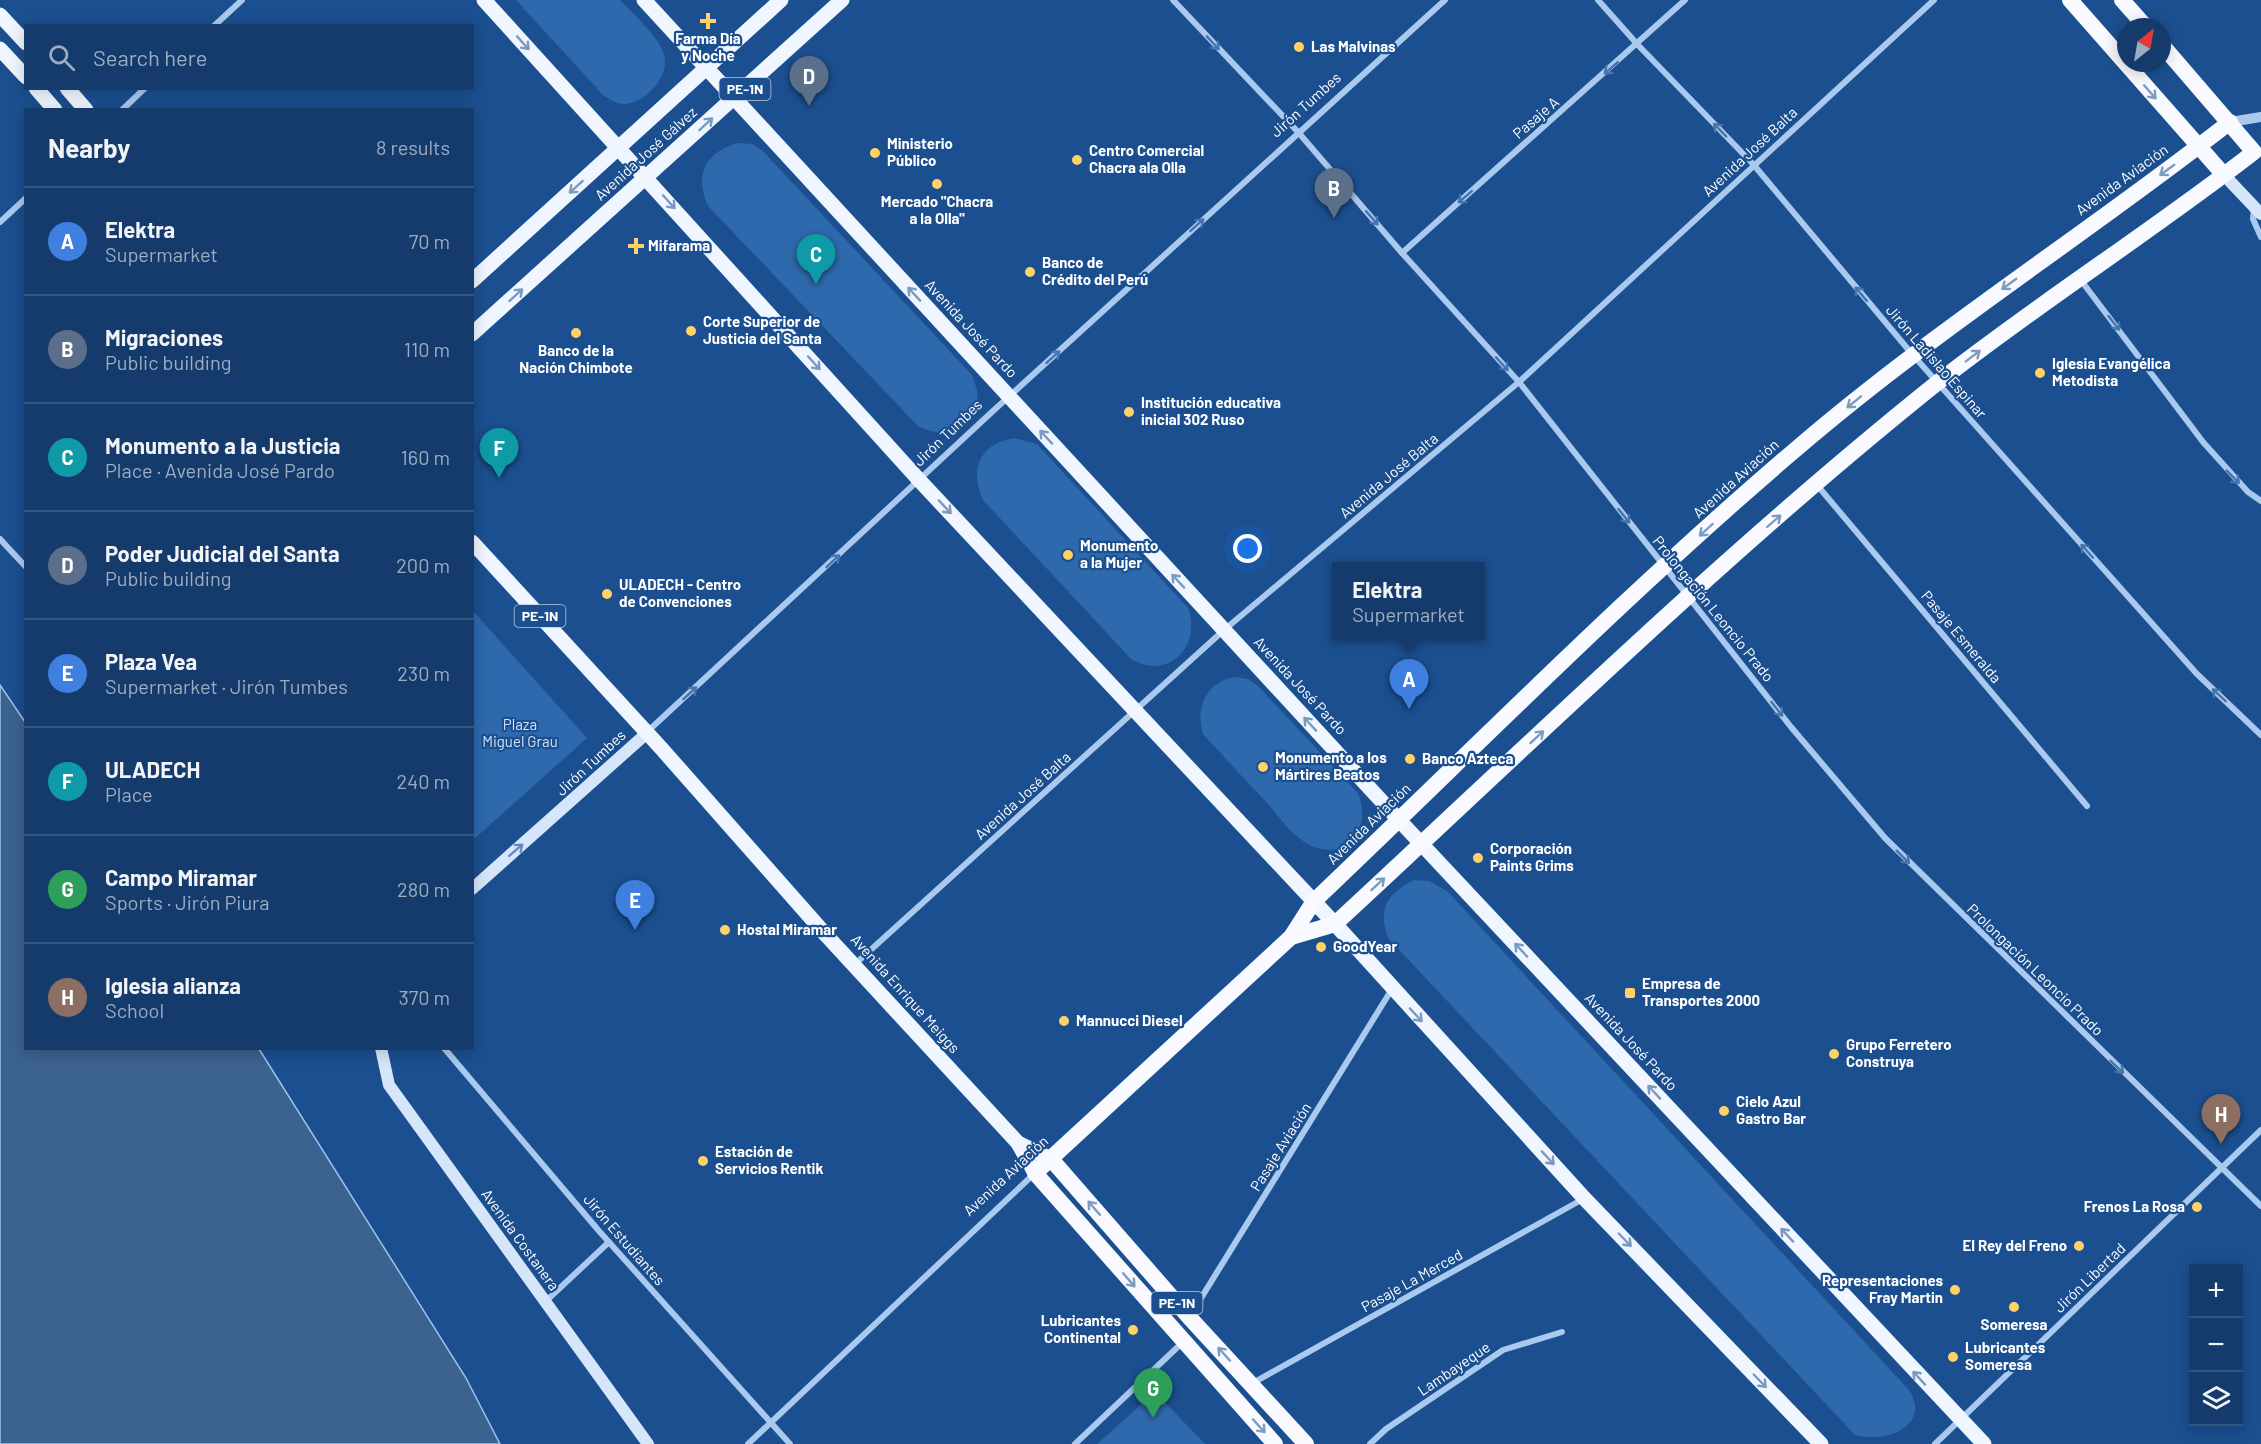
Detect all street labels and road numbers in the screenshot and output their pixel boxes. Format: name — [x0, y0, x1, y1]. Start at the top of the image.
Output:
street label: Jirón Tumbes — [1266, 68, 1344, 141]
road number: PE-1N — [720, 78, 771, 100]
street label: Pasaje A — [1509, 92, 1562, 142]
street label: Avenida José Gálvez — [591, 102, 700, 204]
street label: Avenida José Balta — [1698, 103, 1800, 200]
street label: Avenida Aviación — [2072, 140, 2171, 219]
street label: Avenida José Pardo — [922, 276, 1022, 381]
street label: Jirón Ladislao Espinar — [1883, 301, 1991, 422]
street label: Jirón Tumbes — [909, 395, 985, 469]
street label: Avenida José Balta — [1335, 429, 1441, 522]
street label: Avenida Aviación — [1689, 435, 1782, 522]
street label: Prolongación Leoncio Prado — [1649, 532, 1778, 685]
street label: Pasaje Esmeralda — [1918, 587, 2006, 686]
road number: PE-1N — [514, 605, 566, 627]
street label: Avenida José Pardo — [1251, 633, 1351, 738]
street label: Jirón Tumbes — [552, 726, 629, 799]
street label: Avenida José Balta — [971, 747, 1074, 843]
street label: Avenida Aviación — [1323, 779, 1414, 868]
street label: Prolongación Leoncio Prado — [1964, 899, 2108, 1039]
street label: Avenida Enrique Meiggs — [848, 930, 964, 1056]
street label: Avenida José Pardo — [1582, 989, 1682, 1094]
street label: Pasaje Aviación — [1246, 1099, 1315, 1194]
street label: Avenida Aviación — [959, 1131, 1051, 1219]
street label: Avenida Costanera — [478, 1185, 564, 1294]
street label: Jirón Estudiantes — [580, 1190, 669, 1289]
street label: Jirón Libertad — [2050, 1239, 2129, 1316]
street label: Pasaje La Merced — [1358, 1245, 1465, 1315]
road number: PE-1N — [1152, 1292, 1202, 1314]
street label: Lambayeque — [1414, 1337, 1493, 1399]

